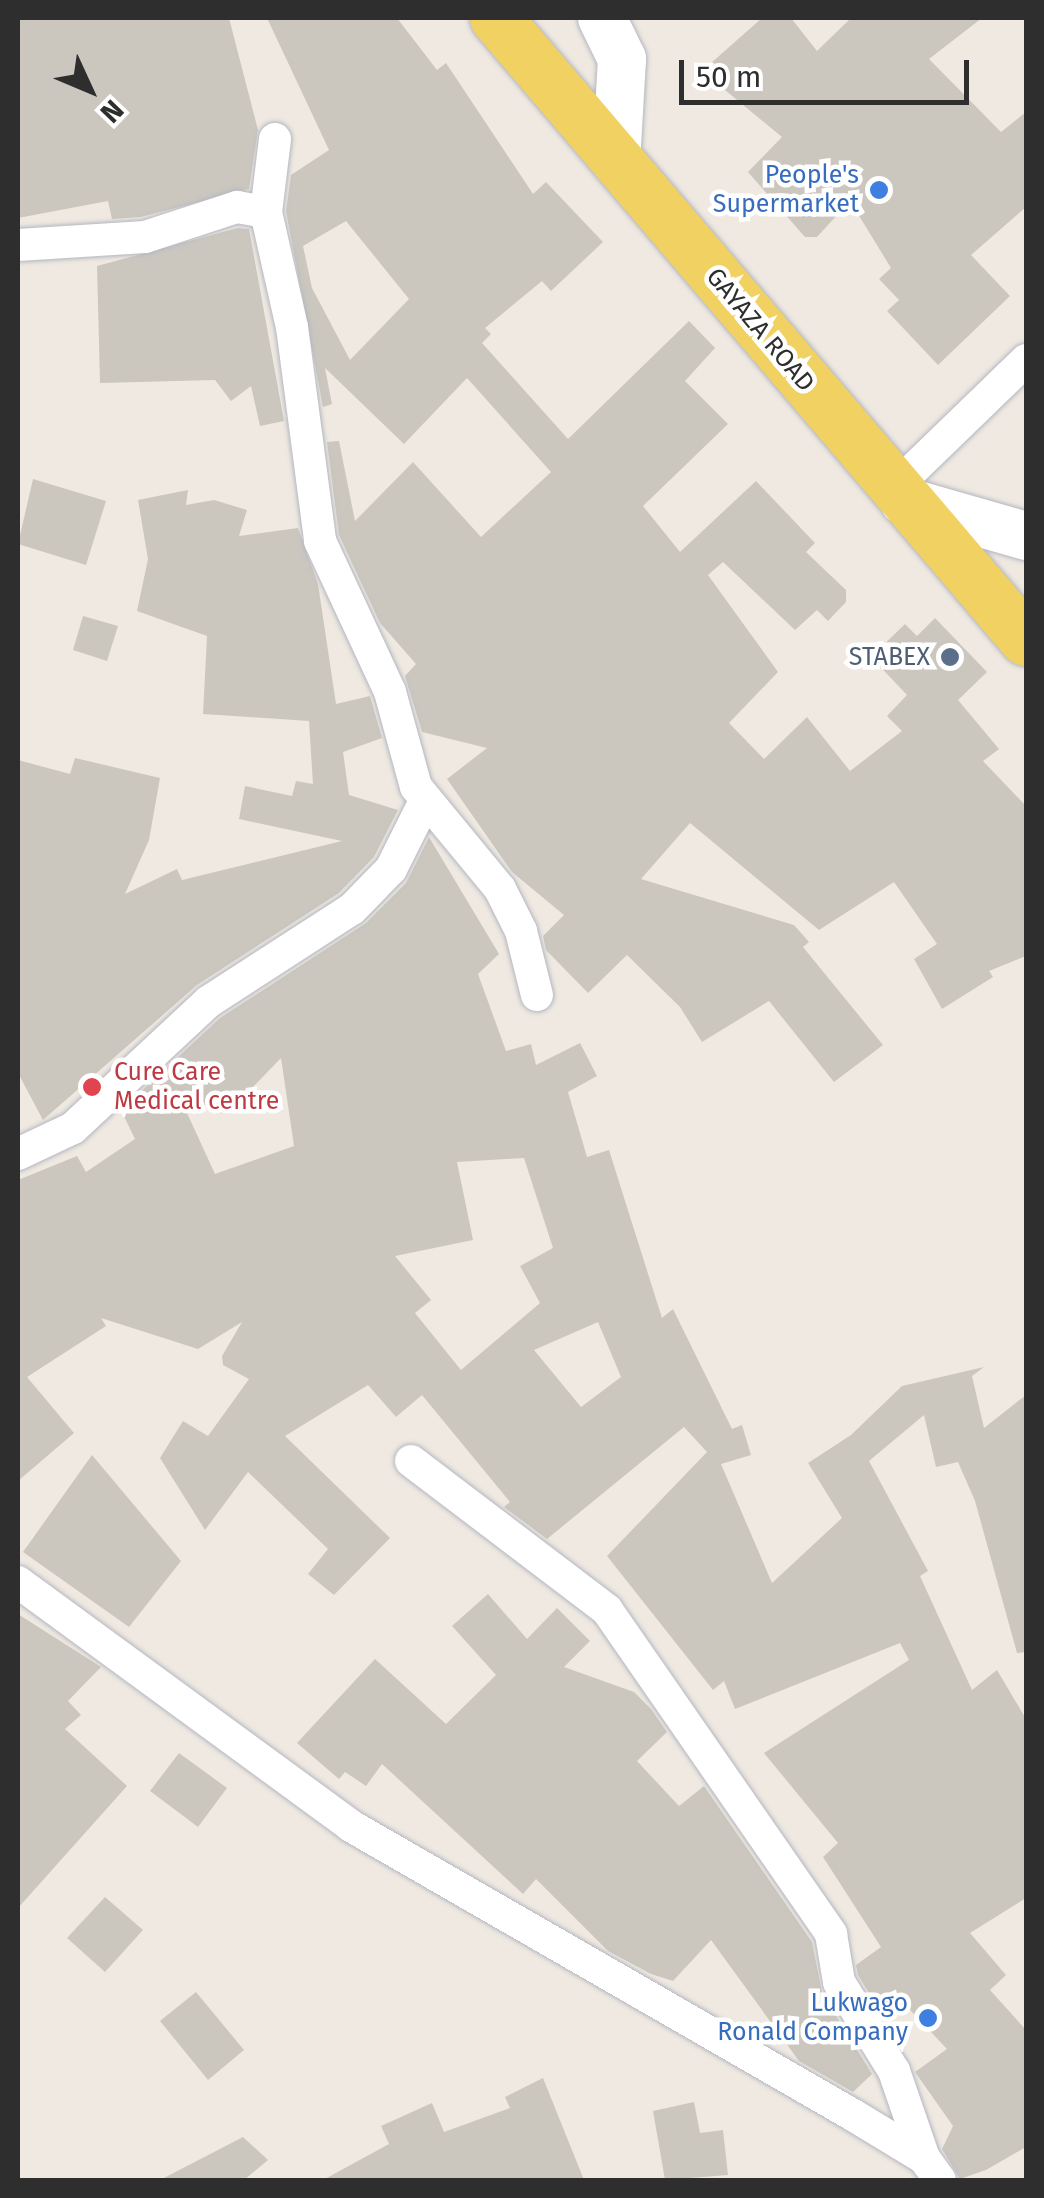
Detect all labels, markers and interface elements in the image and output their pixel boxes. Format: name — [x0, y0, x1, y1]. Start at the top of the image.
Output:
north arrow — [40, 40, 140, 140]
scale bar — [684, 40, 974, 102]
text: 50 m — [696, 59, 761, 95]
text: N — [94, 93, 130, 129]
place label: People's Supermarket — [713, 161, 859, 220]
marker: People's Supermarket — [868, 179, 890, 201]
street label: GAYAZA ROAD — [700, 262, 820, 398]
place label: STABEX — [849, 642, 930, 672]
marker: STABEX — [939, 646, 961, 668]
place label: Cure Care Medical centre — [114, 1058, 279, 1117]
marker: Cure Care Medical centre — [79, 1074, 105, 1100]
place label: Lukwago Ronald Company — [717, 1989, 908, 2048]
marker: Lukwago Ronald Company — [917, 2007, 939, 2029]

